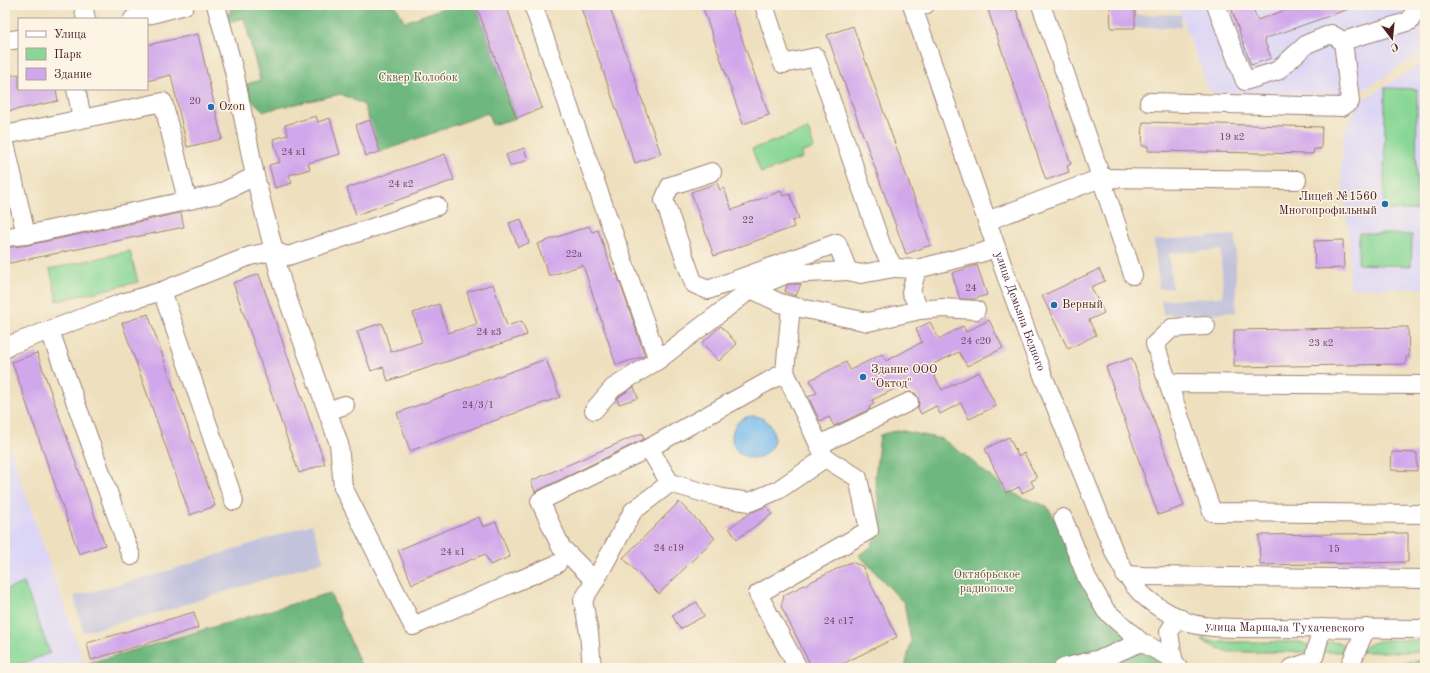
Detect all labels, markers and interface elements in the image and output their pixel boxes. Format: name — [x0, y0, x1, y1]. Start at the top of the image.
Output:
legend — [18, 18, 148, 90]
north arrow — [1372, 18, 1412, 58]
text: Улица — [54, 29, 87, 41]
text: С — [1389, 40, 1399, 52]
text: Парк — [54, 49, 82, 61]
text: Здание — [54, 69, 92, 81]
park label: Сквер Колобок — [378, 72, 458, 84]
house number: 20 — [189, 96, 201, 106]
place label: Ozon — [219, 101, 246, 113]
marker: Ozon — [206, 102, 216, 112]
house number: 19 к2 — [1219, 132, 1245, 142]
house number: 24 к1 — [281, 147, 307, 157]
house number: 24 к2 — [388, 179, 414, 189]
place label: Лицей №1560 Многопрофильный — [1279, 190, 1377, 217]
marker: Лицей №1560 Многопрофильный — [1380, 199, 1390, 209]
house number: 22 — [742, 215, 754, 225]
house number: 22а — [566, 249, 582, 259]
street label: улица Демьяна Бедного — [992, 250, 1047, 373]
house number: 24 — [965, 283, 977, 293]
place label: Верный — [1062, 299, 1103, 311]
marker: Верный — [1049, 300, 1059, 310]
house number: 24 к3 — [476, 327, 502, 337]
house number: 24 с20 — [961, 336, 991, 346]
house number: 23 к2 — [1308, 338, 1334, 348]
place label: Здание ООО "Октод" — [871, 364, 937, 390]
marker: Здание ООО "Октод" — [858, 372, 868, 382]
house number: 24/3/1 — [462, 400, 494, 410]
house number: 24 с19 — [654, 543, 684, 553]
house number: 15 — [1328, 544, 1340, 554]
house number: 24 к1 — [440, 547, 466, 557]
park label: Октябрьское радиополе — [954, 569, 1021, 595]
house number: 24 с17 — [824, 616, 854, 626]
street label: улица Маршала Тухачевского — [1205, 620, 1365, 635]

